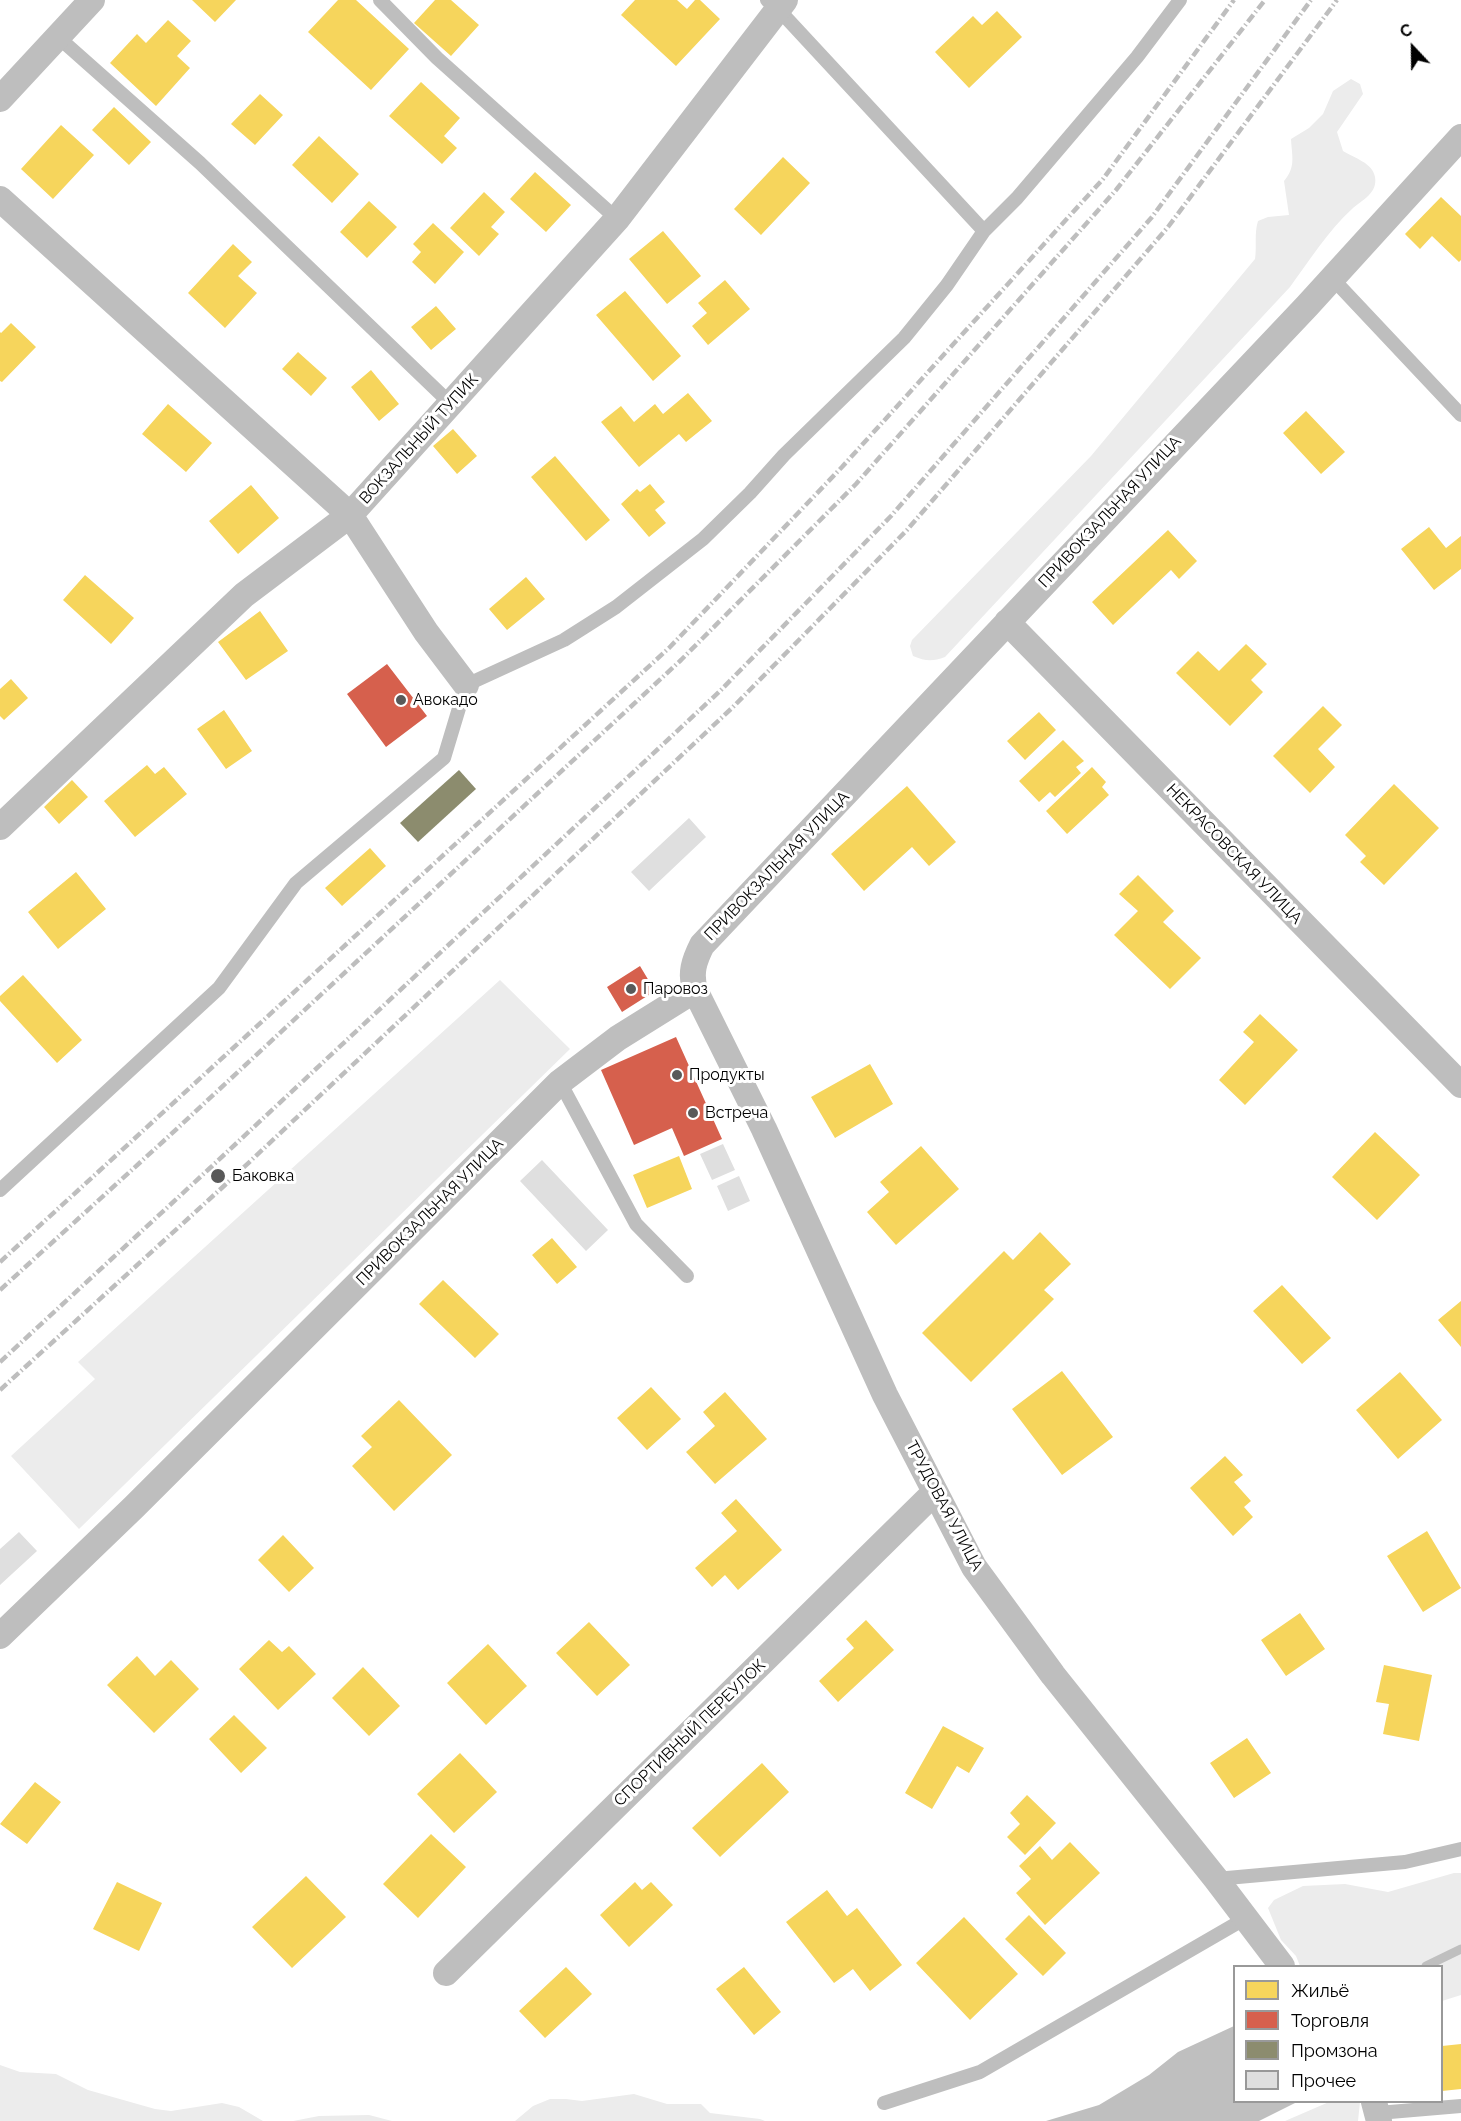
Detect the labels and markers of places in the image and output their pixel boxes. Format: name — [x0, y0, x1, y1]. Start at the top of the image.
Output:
place label: Авокадо — [413, 690, 478, 710]
marker: Авокадо — [394, 693, 408, 707]
place label: Паровоз — [643, 979, 708, 999]
marker: Паровоз — [624, 982, 638, 996]
place label: Продукты — [689, 1065, 765, 1085]
marker: Продукты — [670, 1068, 684, 1082]
place label: Встреча — [705, 1103, 768, 1123]
marker: Встреча — [686, 1106, 700, 1120]
place label: Баковка — [232, 1166, 294, 1186]
marker: Баковка — [209, 1167, 227, 1185]

